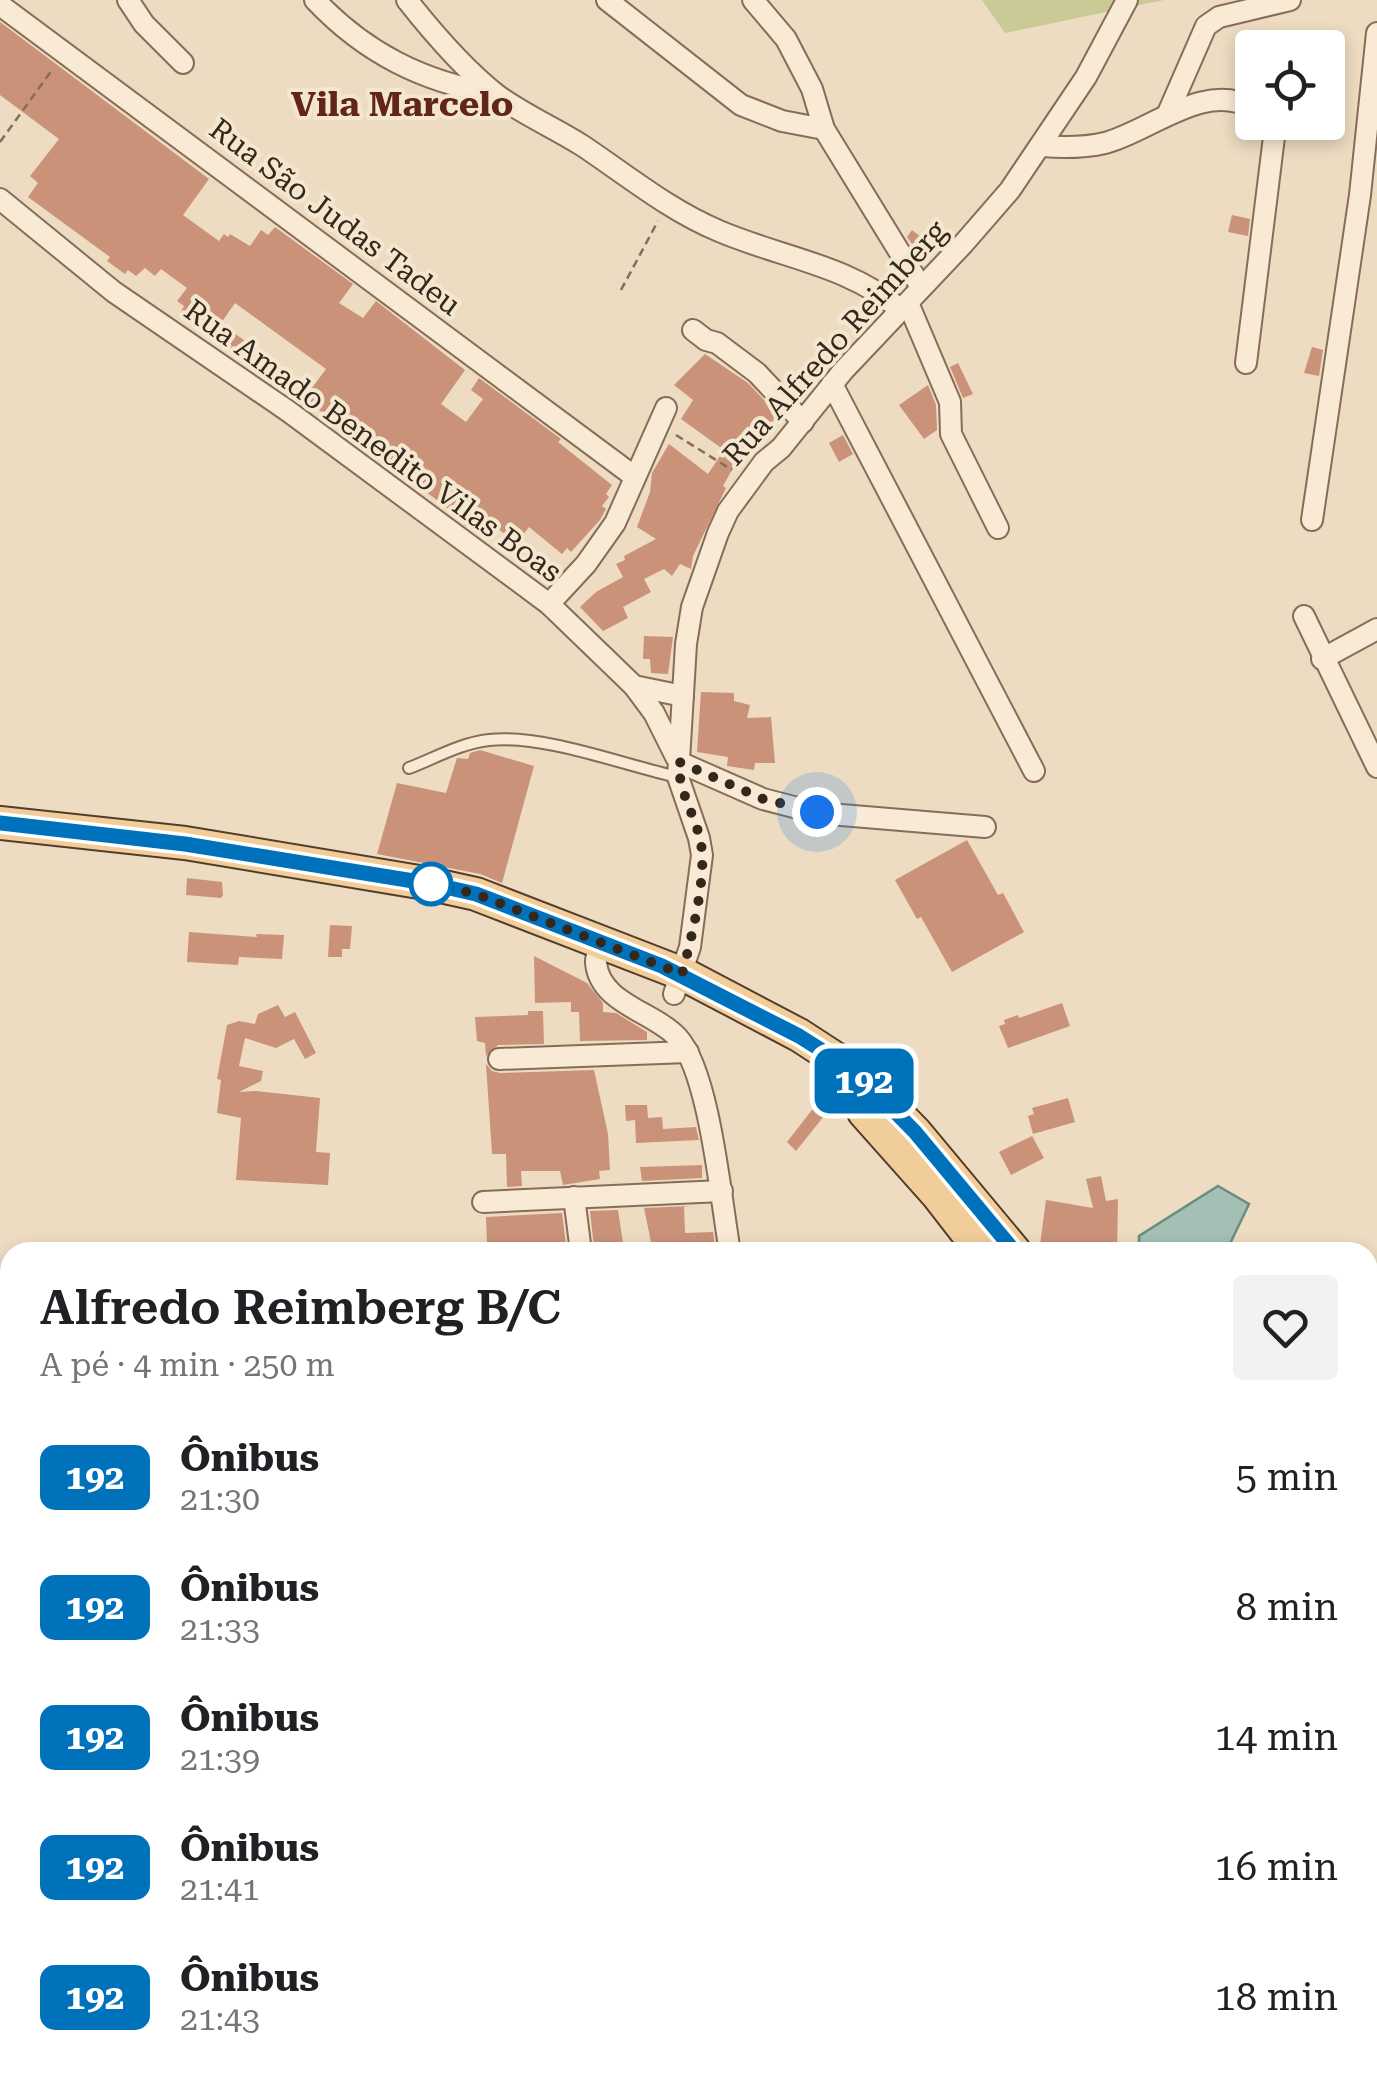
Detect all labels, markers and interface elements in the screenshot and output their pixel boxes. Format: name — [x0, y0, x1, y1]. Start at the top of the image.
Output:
map controls — [1235, 30, 1345, 140]
button: locate — [1235, 30, 1345, 140]
district label: Vila Marcelo — [291, 84, 513, 125]
street label: Rua São Judas Tadeu — [203, 111, 468, 322]
street label: Rua Alfredo Reimberg — [716, 213, 954, 472]
street label: Rua Amado Benedito Vilas Boas — [178, 292, 569, 589]
your location — [792, 787, 842, 837]
unlabelled marker — [410, 863, 452, 905]
line badge: 192 — [806, 1048, 922, 1114]
text: 192 — [835, 1061, 893, 1102]
button: heart — [1233, 1275, 1338, 1380]
text: Alfredo Reimberg B/C — [40, 1280, 561, 1336]
text: A pé · 4 min · 250 m — [40, 1346, 335, 1384]
text: Ônibus — [180, 1436, 319, 1480]
text: 5 min — [1236, 1455, 1338, 1499]
text: 192 — [66, 1457, 124, 1498]
text: 21:30 — [180, 1480, 260, 1518]
text: Ônibus — [180, 1566, 319, 1610]
text: 8 min — [1236, 1585, 1338, 1629]
text: 192 — [66, 1587, 124, 1628]
text: 21:33 — [180, 1610, 260, 1648]
text: Ônibus — [180, 1696, 319, 1740]
text: 14 min — [1215, 1715, 1338, 1759]
text: 192 — [66, 1717, 124, 1758]
text: 21:39 — [180, 1740, 260, 1778]
text: Ônibus — [180, 1826, 319, 1870]
text: 16 min — [1215, 1845, 1338, 1889]
text: 192 — [66, 1847, 124, 1888]
text: 21:41 — [180, 1870, 260, 1908]
text: Ônibus — [180, 1956, 319, 2000]
text: 18 min — [1215, 1975, 1338, 2019]
text: 192 — [66, 1977, 124, 2018]
text: 21:43 — [180, 2000, 260, 2038]

